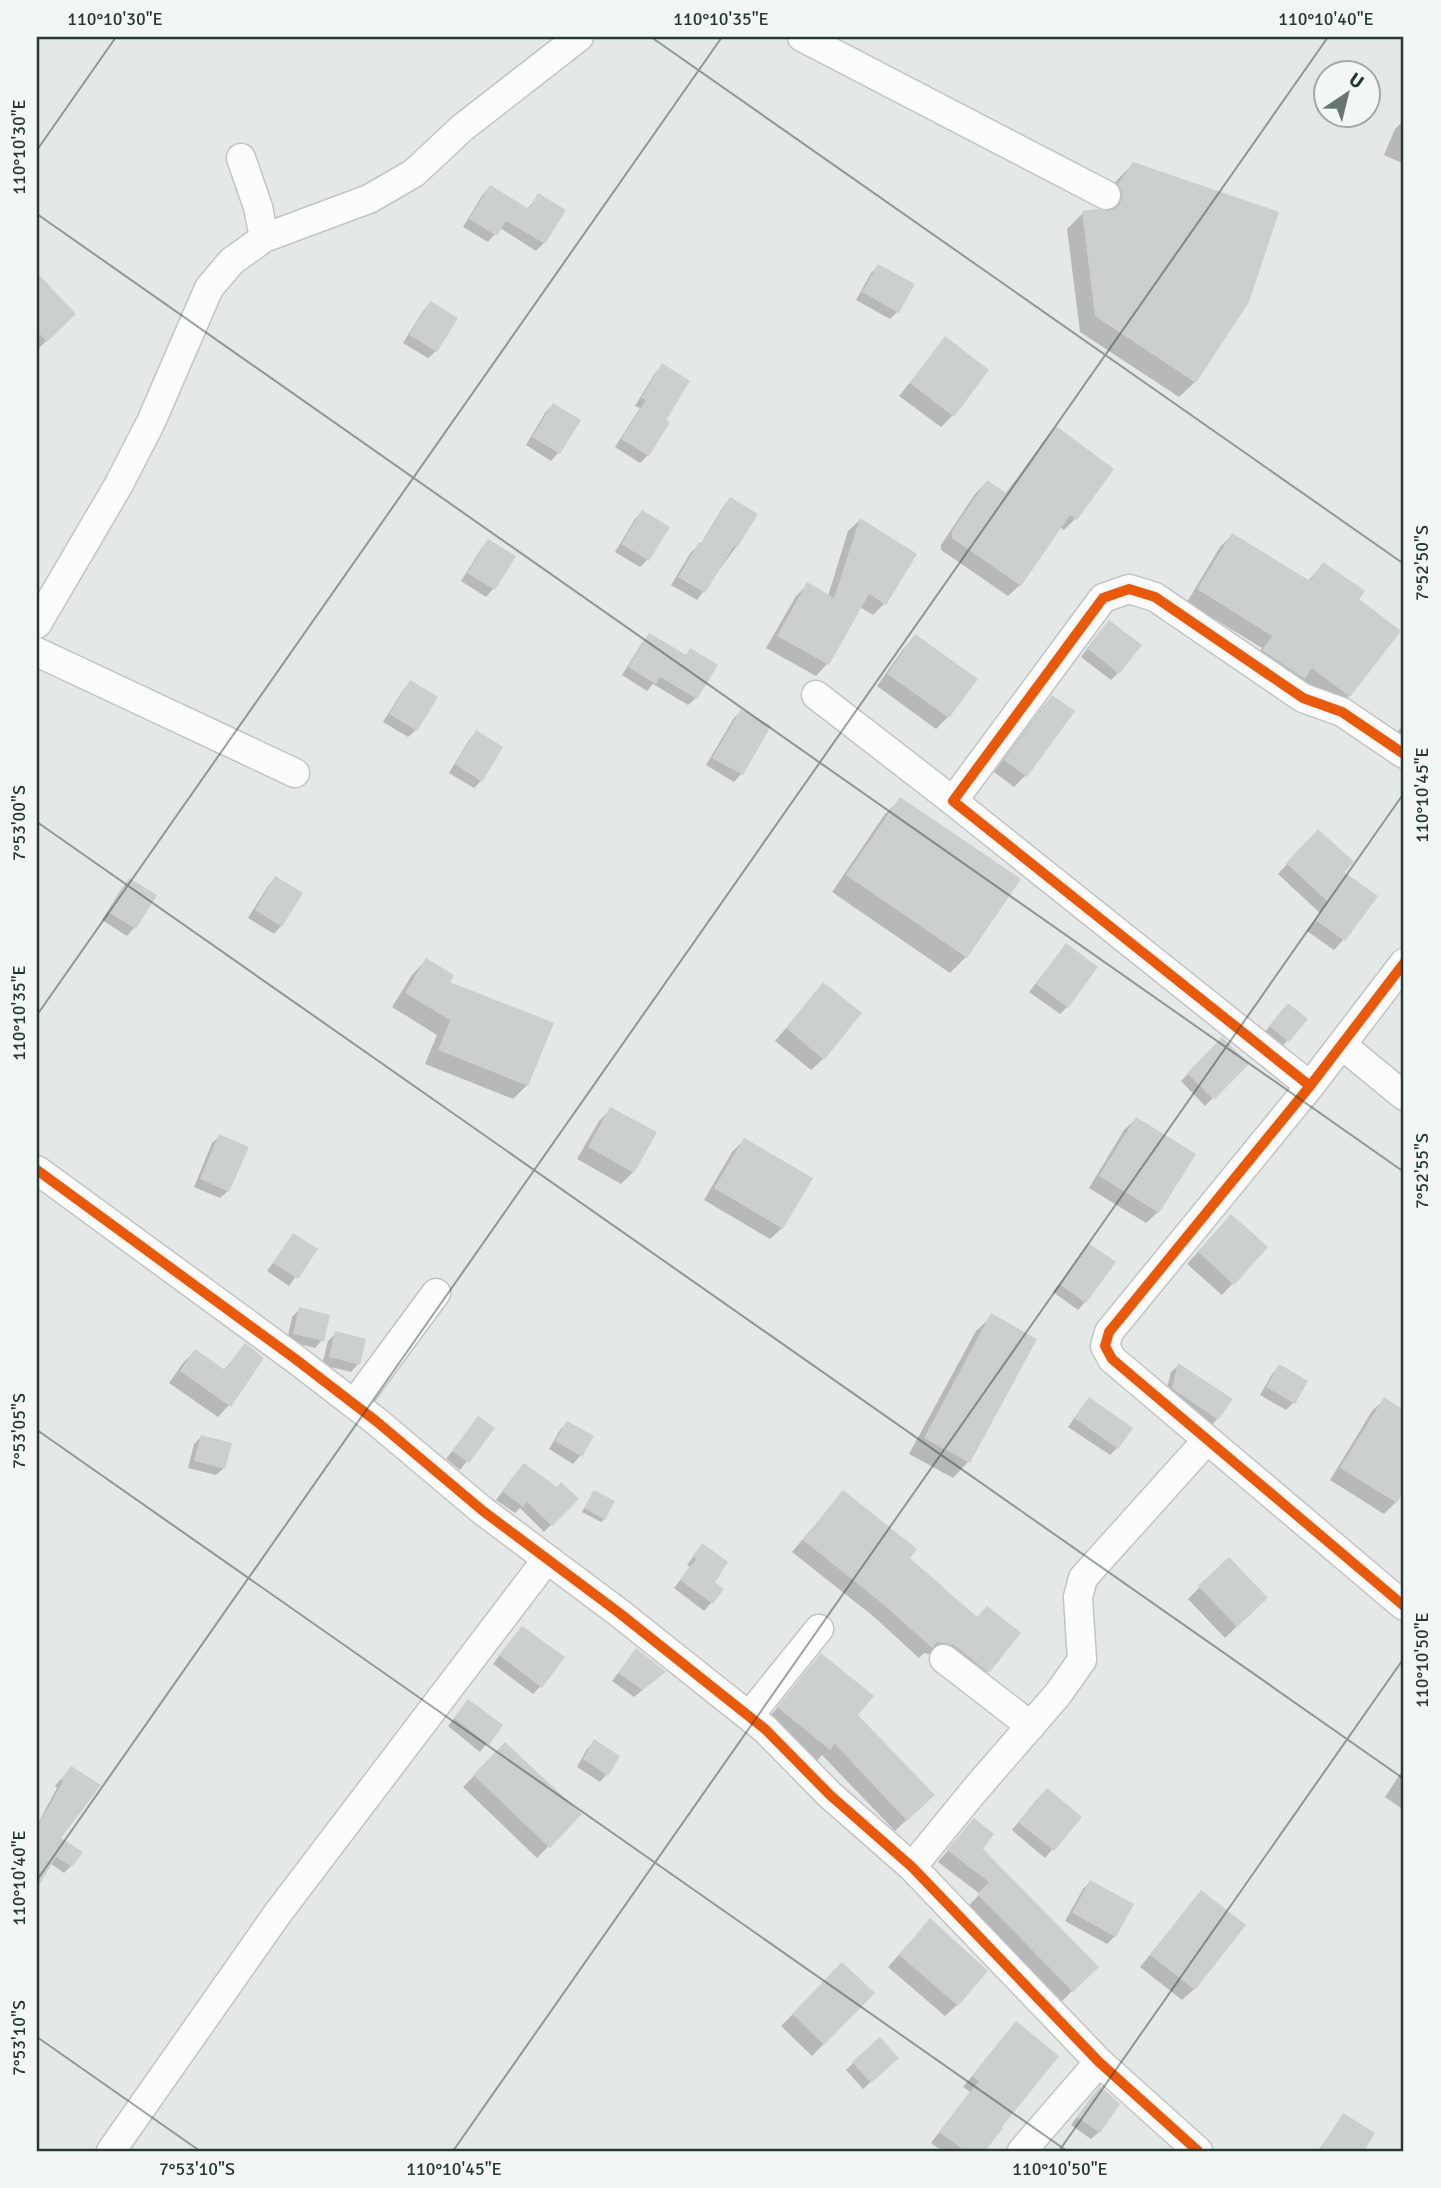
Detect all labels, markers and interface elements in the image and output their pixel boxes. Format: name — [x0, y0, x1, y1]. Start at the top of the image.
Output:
text: 110°10'30"E — [67, 8, 163, 30]
text: 110°10'35"E — [673, 8, 769, 30]
text: 110°10'40"E — [1278, 8, 1374, 30]
north arrow — [1312, 60, 1382, 130]
text: U — [1344, 67, 1368, 94]
text: 110°10'30"E — [8, 99, 30, 195]
text: 7°52'50"S — [1411, 525, 1433, 601]
text: 110°10'45"E — [1411, 747, 1433, 843]
text: 7°53'00"S — [8, 785, 30, 861]
text: 110°10'35"E — [8, 965, 30, 1061]
text: 7°52'55"S — [1411, 1133, 1433, 1209]
text: 7°53'05"S — [8, 1393, 30, 1469]
text: 110°10'50"E — [1411, 1612, 1433, 1708]
text: 110°10'40"E — [8, 1830, 30, 1926]
text: 7°53'10"S — [8, 2000, 30, 2076]
text: 7°53'10"S — [159, 2158, 235, 2180]
text: 110°10'45"E — [406, 2158, 502, 2180]
text: 110°10'50"E — [1012, 2158, 1108, 2180]

